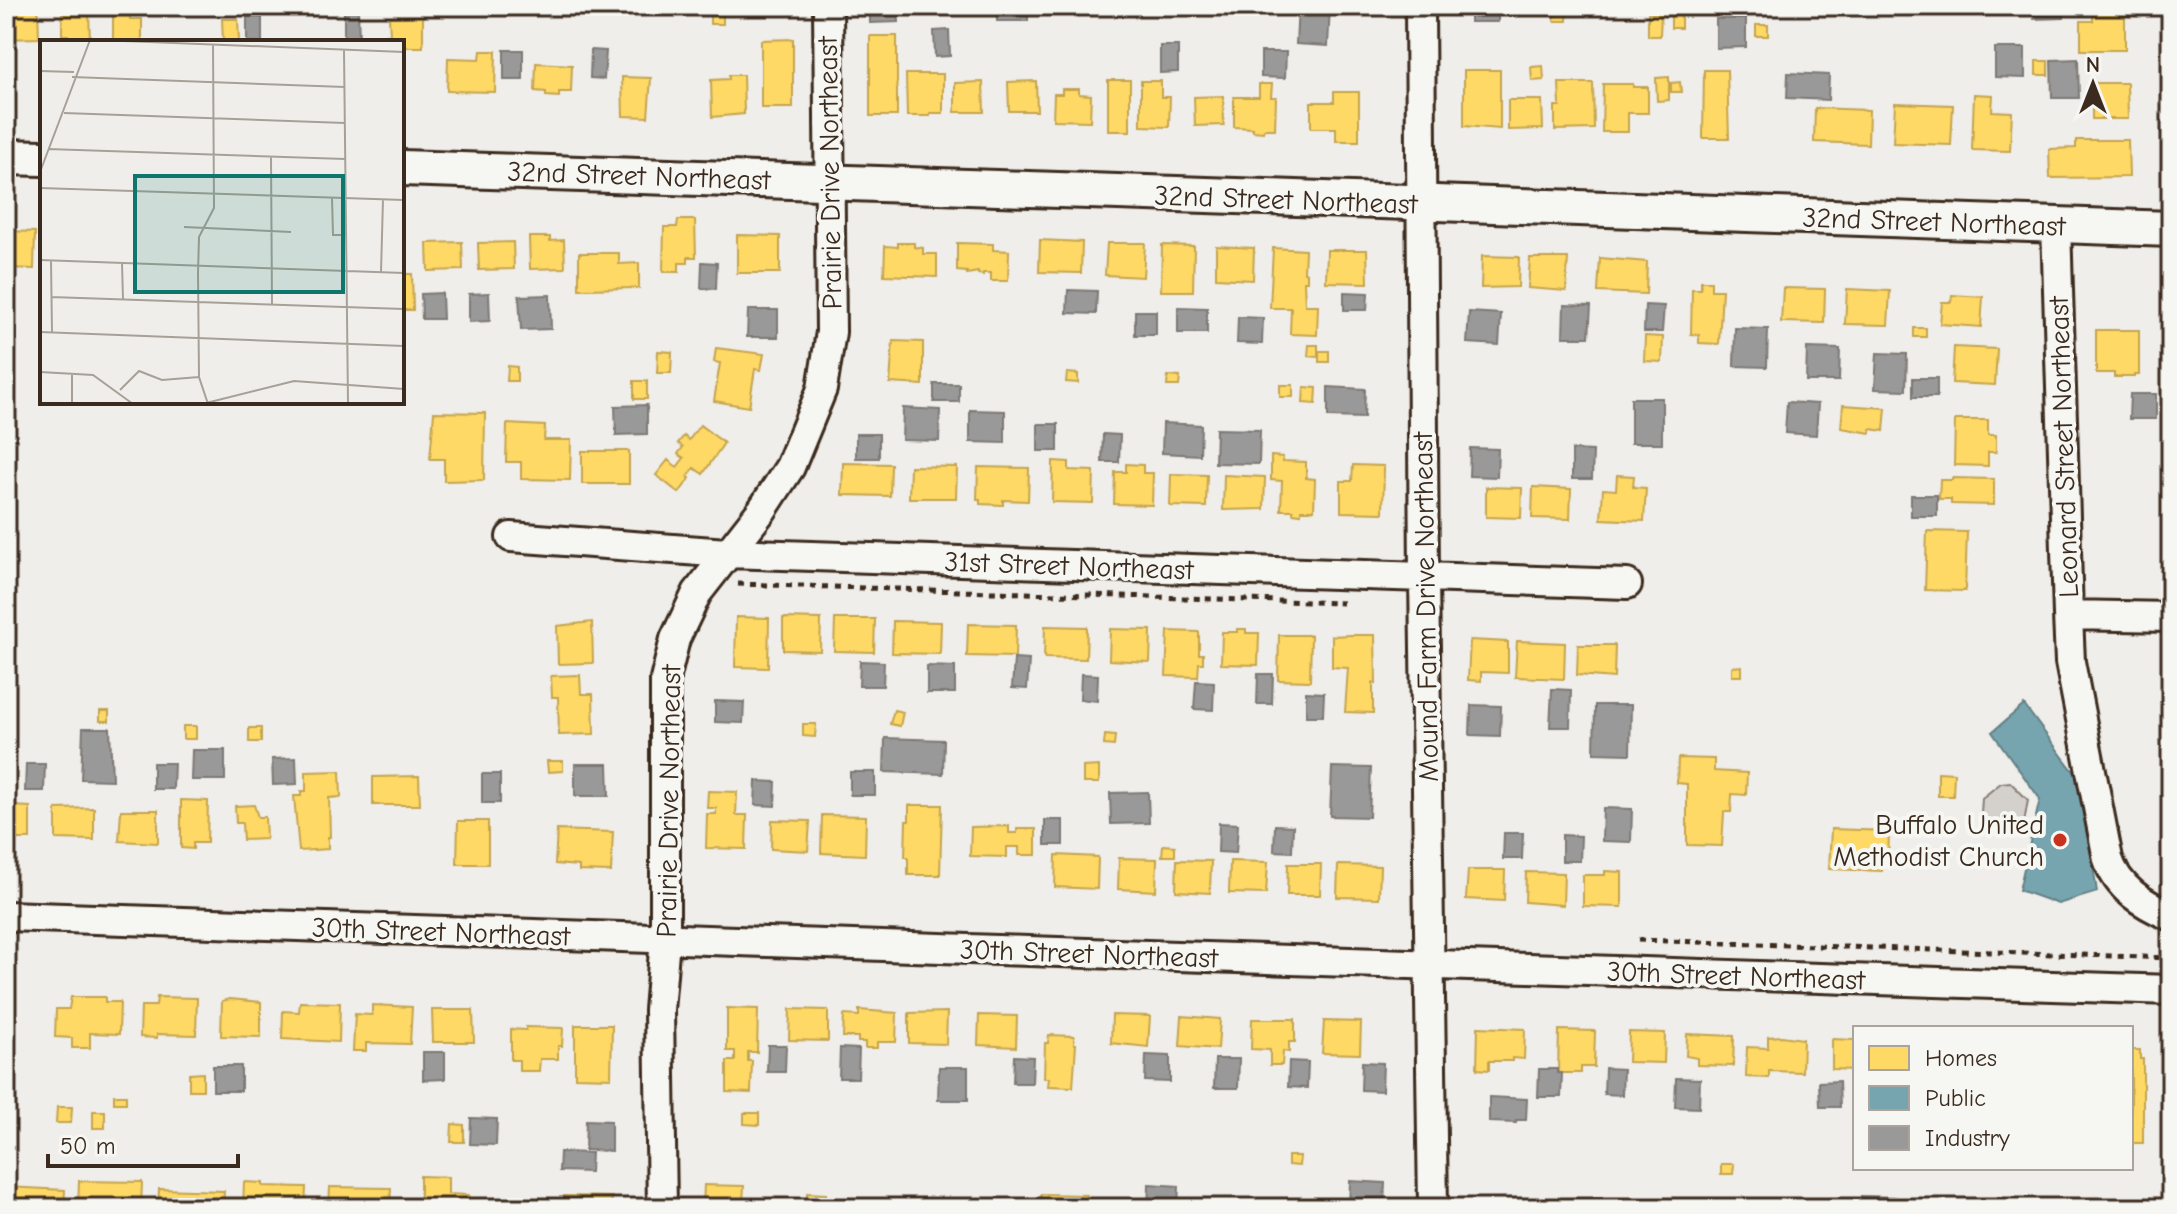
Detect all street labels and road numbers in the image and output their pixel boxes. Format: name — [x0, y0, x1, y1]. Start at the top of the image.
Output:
street label: Prairie Drive Northeast — [812, 35, 848, 310]
street label: 32nd Street Northeast — [507, 155, 772, 197]
street label: 32nd Street Northeast — [1154, 179, 1419, 221]
street label: 32nd Street Northeast — [1802, 201, 2067, 243]
street label: Leonard Street Northeast — [2043, 295, 2085, 598]
street label: Mound Farm Drive Northeast — [1407, 431, 1445, 782]
street label: 31st Street Northeast — [944, 546, 1195, 586]
street label: Prairie Drive Northeast — [651, 663, 687, 938]
street label: 30th Street Northeast — [311, 911, 572, 953]
street label: 30th Street Northeast — [959, 933, 1220, 975]
street label: 30th Street Northeast — [1606, 955, 1867, 997]

